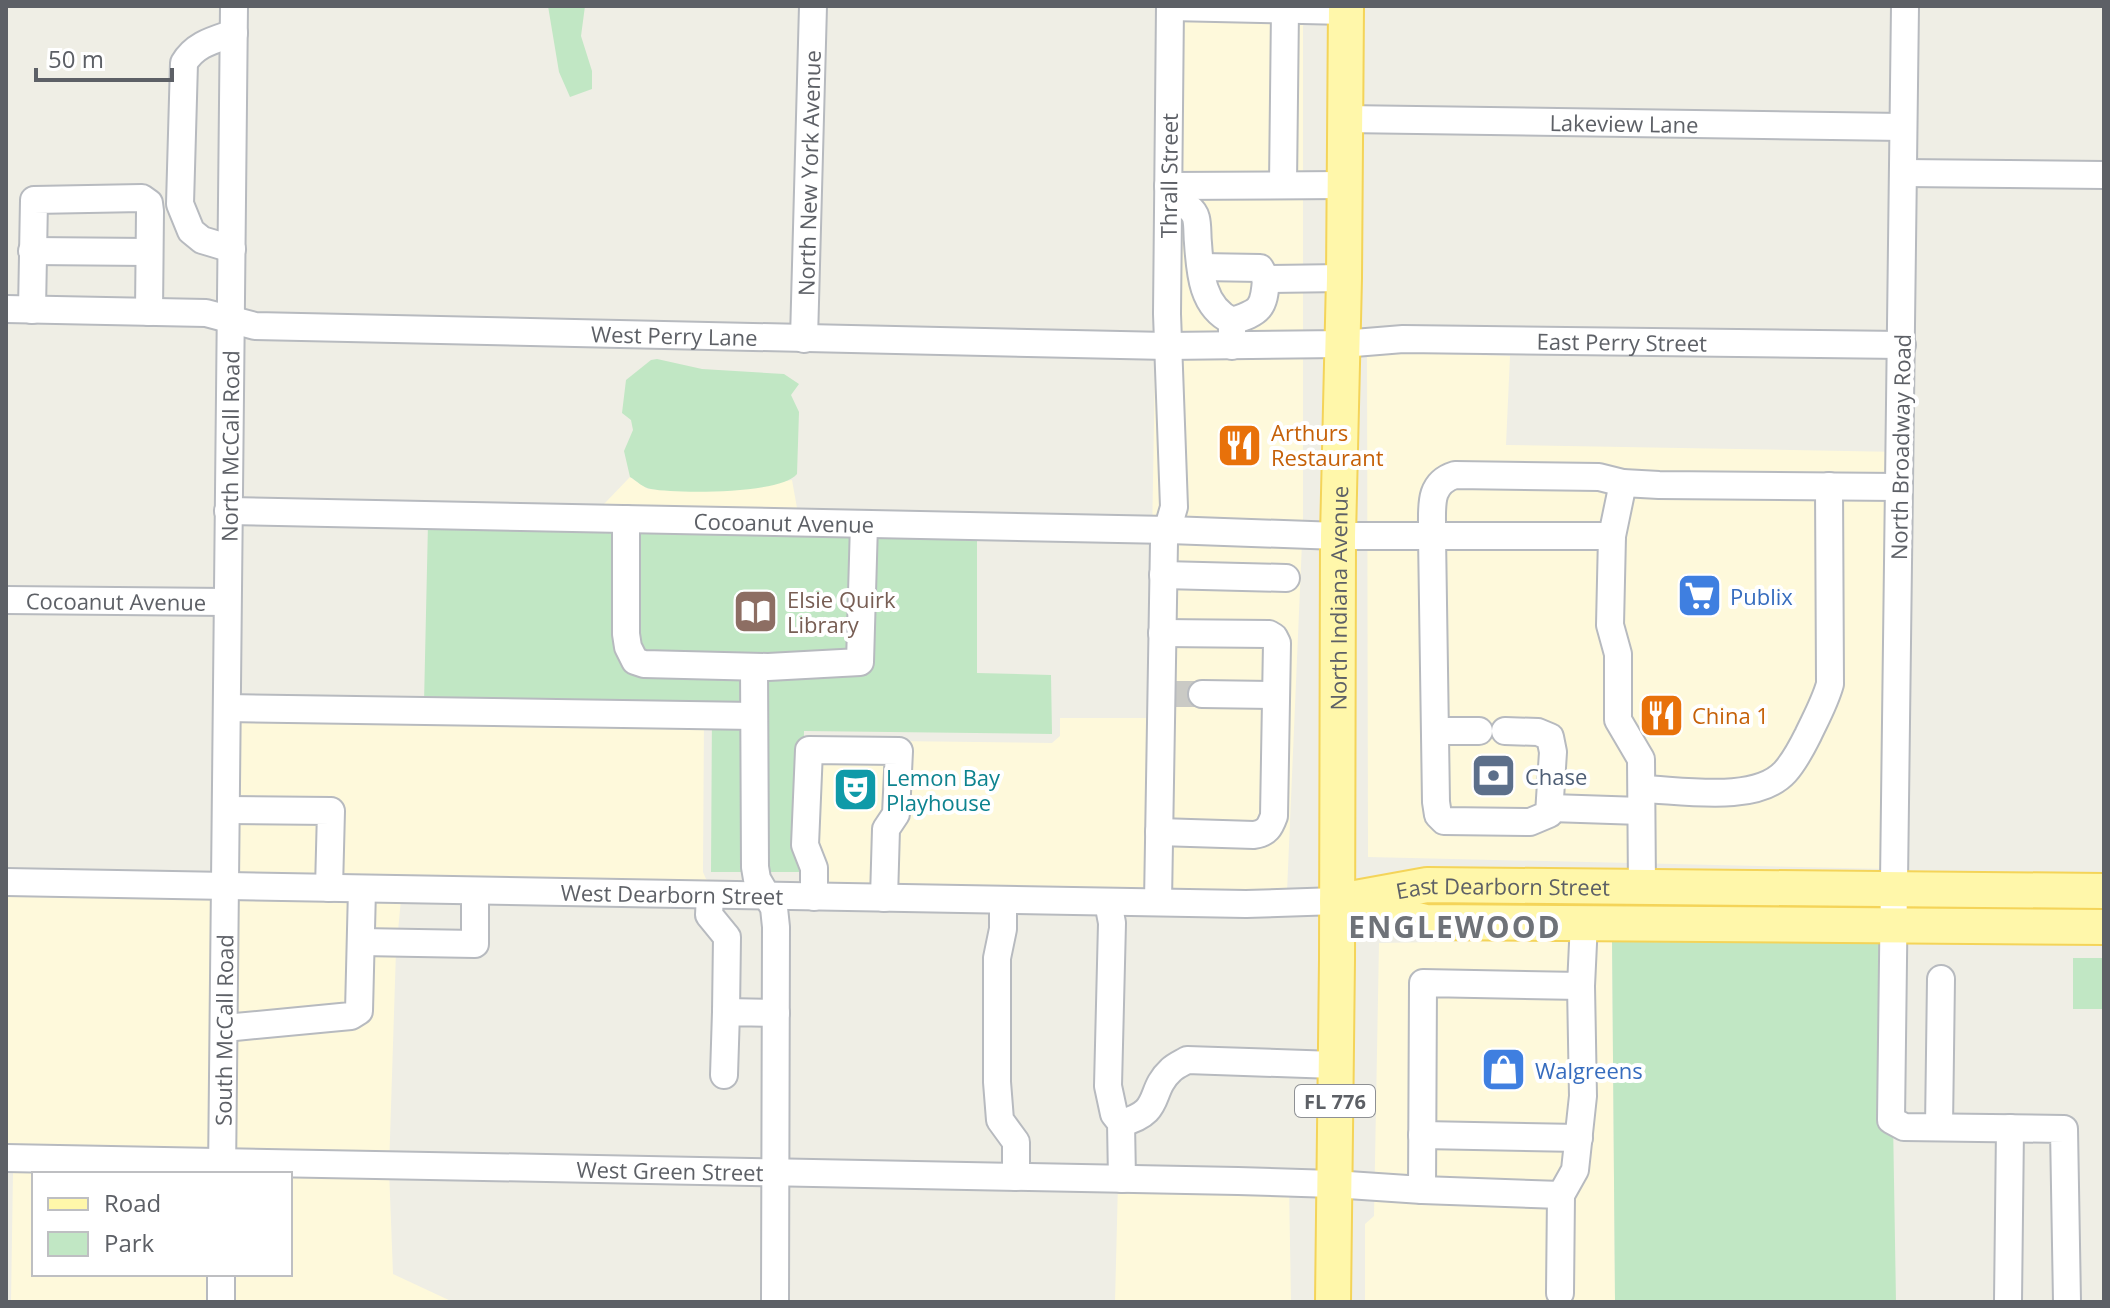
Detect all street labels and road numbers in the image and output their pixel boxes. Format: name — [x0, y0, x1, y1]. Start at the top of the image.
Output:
street label: North New York Avenue — [790, 50, 827, 296]
street label: Lakeview Lane — [1549, 107, 1699, 139]
street label: Thrall Street — [1153, 113, 1184, 238]
street label: West Perry Lane — [591, 318, 758, 352]
street label: East Perry Street — [1536, 326, 1707, 358]
street label: North Broadway Road — [1883, 334, 1917, 560]
street label: North McCall Road — [213, 350, 245, 542]
street label: North Indiana Avenue — [1323, 485, 1354, 711]
street label: Cocoanut Avenue — [693, 505, 874, 539]
street label: Cocoanut Avenue — [26, 585, 206, 617]
street label: East Dearborn Street — [1393, 870, 1610, 905]
street label: West Dearborn Street — [560, 877, 784, 911]
street label: South McCall Road — [207, 934, 239, 1126]
road number: FL 776 — [1295, 1085, 1375, 1117]
street label: West Green Street — [576, 1154, 764, 1187]

